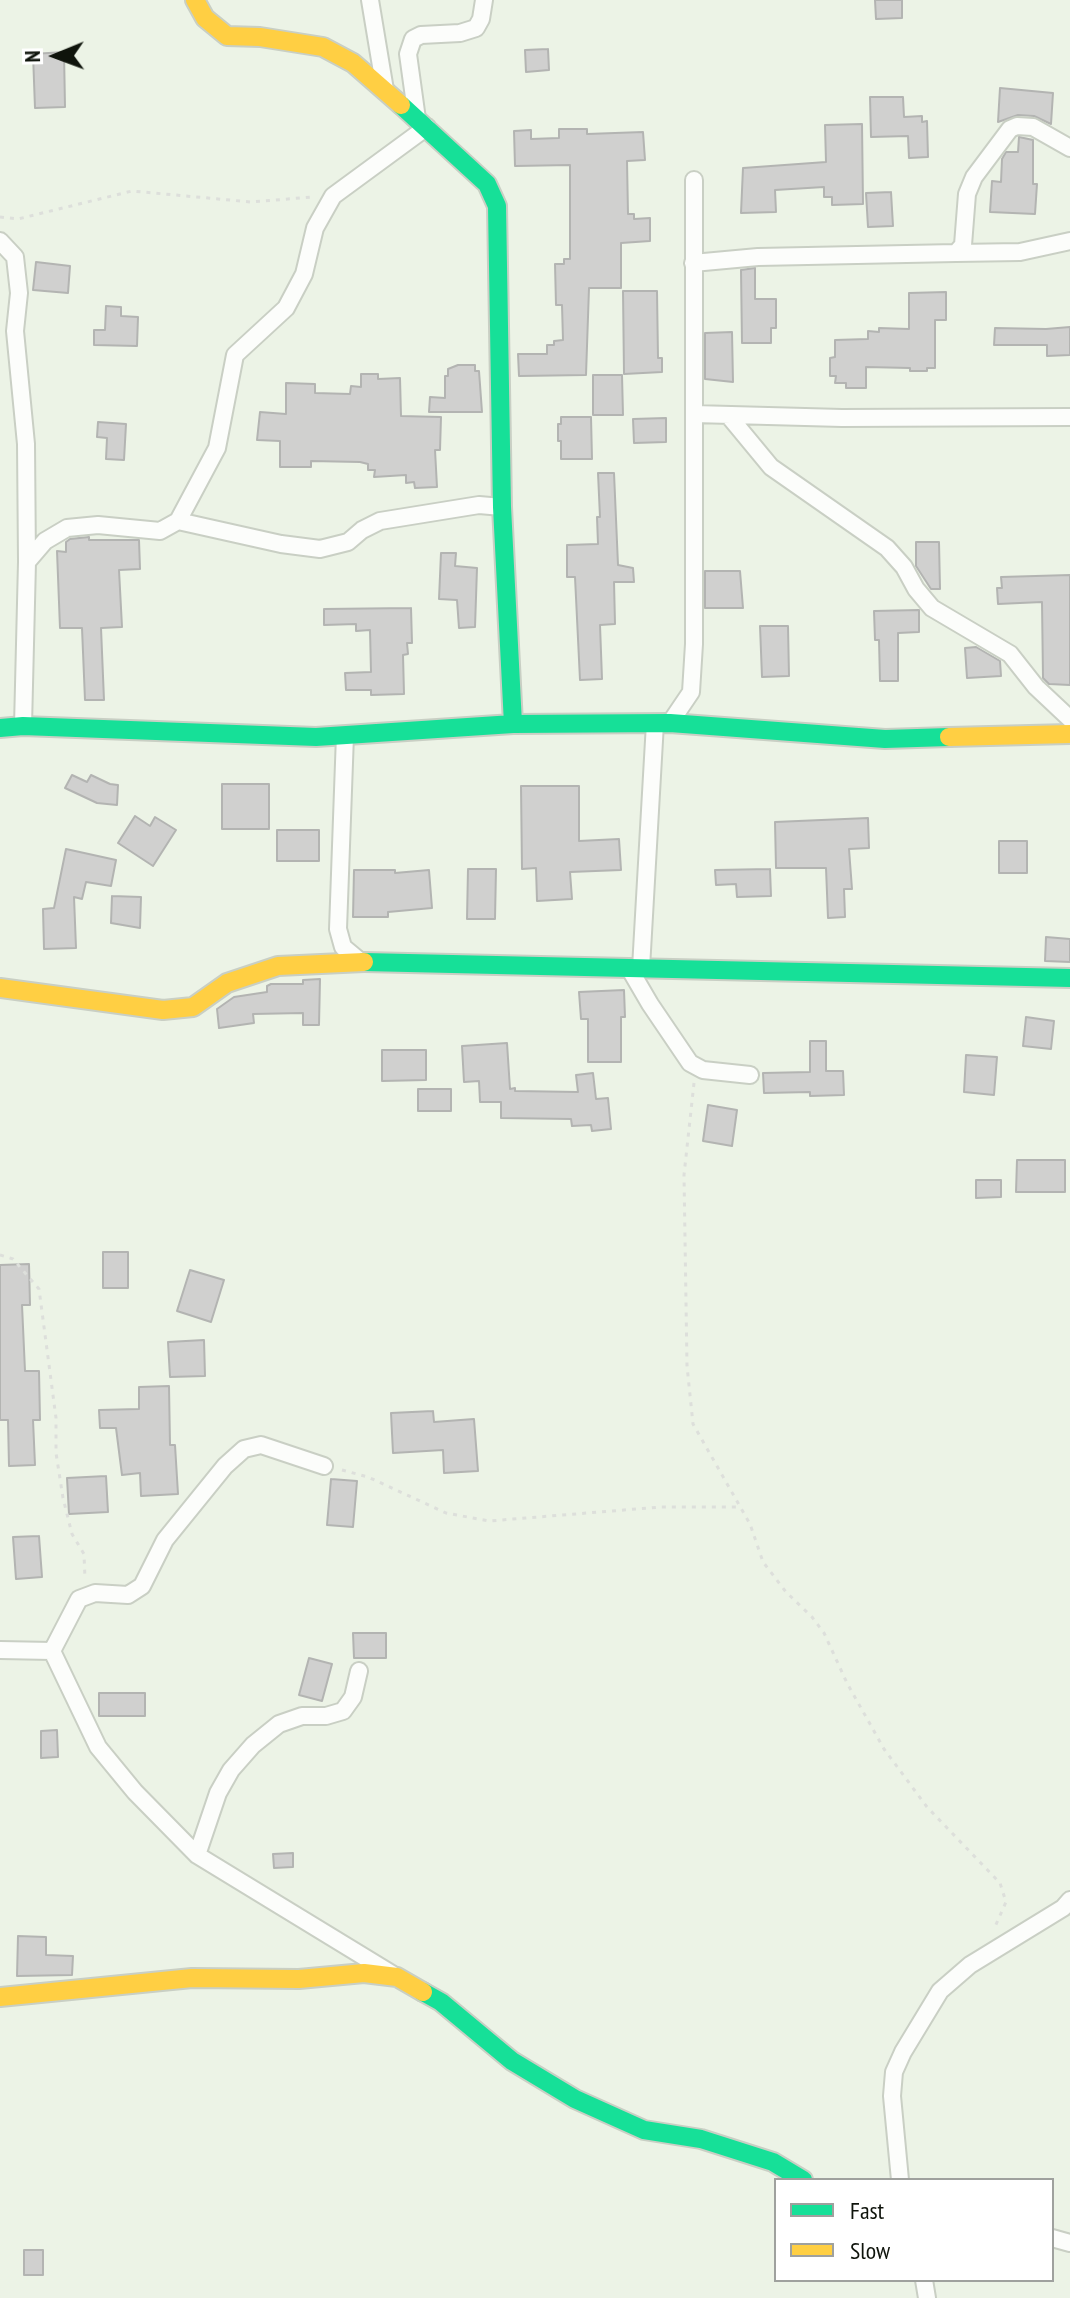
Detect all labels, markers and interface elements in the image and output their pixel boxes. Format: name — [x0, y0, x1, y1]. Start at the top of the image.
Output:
north arrow — [16, 16, 96, 96]
text: N — [18, 50, 46, 63]
legend — [774, 2178, 1054, 2282]
text: Fast — [850, 2195, 884, 2226]
text: Slow — [850, 2235, 890, 2266]

